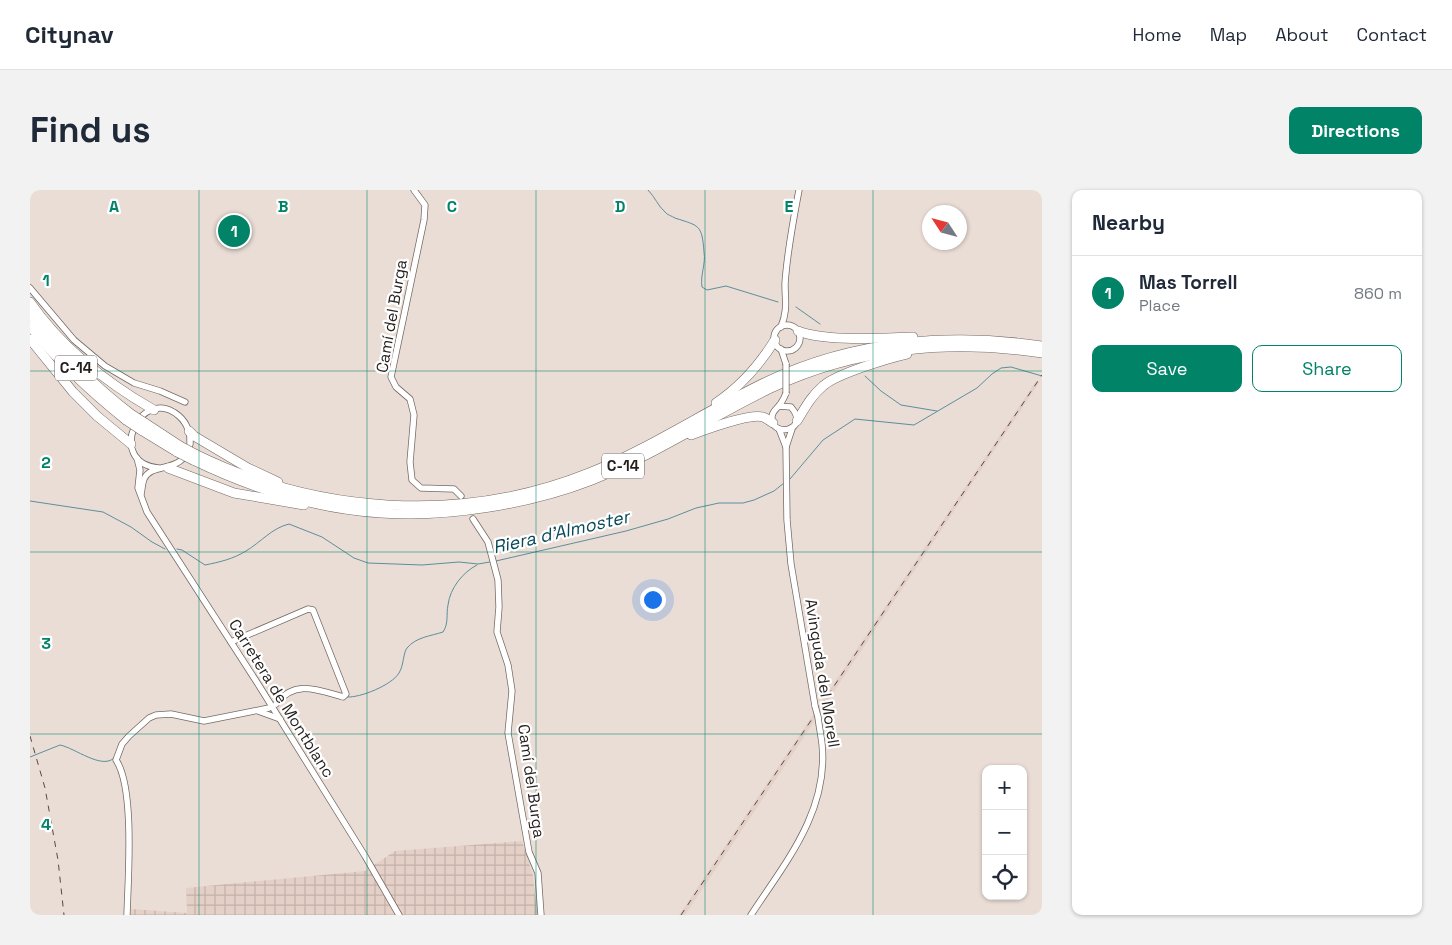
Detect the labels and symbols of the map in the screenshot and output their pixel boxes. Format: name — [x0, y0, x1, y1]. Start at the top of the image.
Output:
text: A — [109, 196, 119, 217]
text: B — [278, 196, 288, 217]
text: C — [447, 196, 457, 217]
text: D — [615, 196, 625, 217]
text: E — [785, 196, 794, 217]
north arrow — [922, 205, 967, 250]
pin: 1 — [218, 212, 250, 250]
street label: Camí del Burga — [371, 258, 412, 374]
text: 1 — [42, 270, 50, 291]
road number: C-14 — [55, 356, 97, 380]
text: 2 — [41, 452, 51, 473]
road number: C-14 — [602, 454, 644, 478]
water label: Riera d'Almoster — [490, 504, 634, 558]
your location — [640, 587, 666, 613]
street label: Avinguda del Morell — [800, 597, 845, 749]
street label: Carretera de Montblanc — [224, 615, 339, 782]
text: 3 — [41, 633, 51, 654]
street label: Camí del Burga — [513, 723, 550, 839]
text: 4 — [41, 814, 51, 835]

